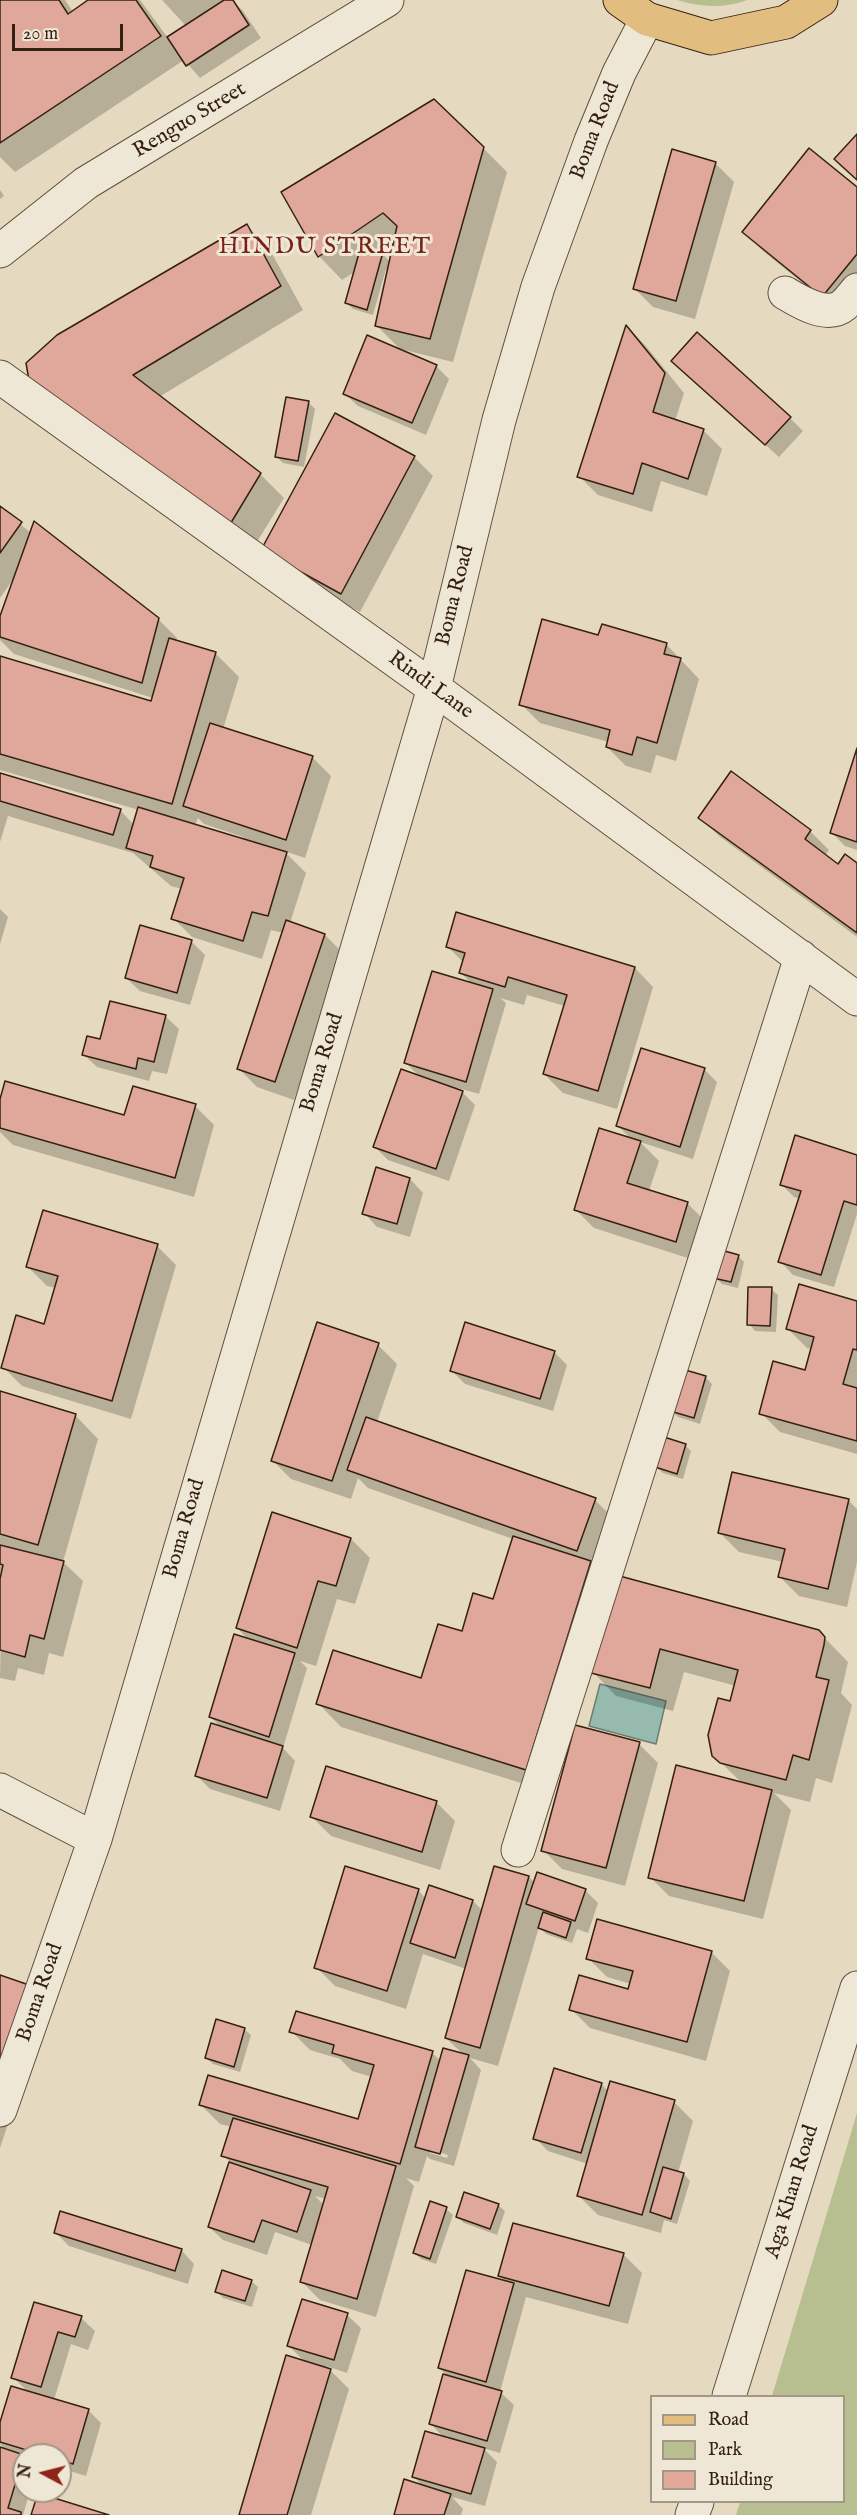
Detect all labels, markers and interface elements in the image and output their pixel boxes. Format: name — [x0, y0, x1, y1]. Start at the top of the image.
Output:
scale bar — [15, 12, 126, 50]
text: 20 m — [23, 23, 58, 46]
street label: Renguo Street — [129, 77, 251, 165]
street label: Boma Road — [566, 79, 626, 183]
district label: HINDU STREET — [219, 234, 431, 262]
street label: Boma Road — [431, 543, 481, 649]
street label: Rindi Lane — [383, 647, 477, 725]
street label: Boma Road — [296, 1010, 350, 1116]
street label: Boma Road — [159, 1476, 211, 1582]
street label: Boma Road — [12, 1940, 70, 2046]
street label: Aga Khan Road — [761, 2122, 825, 2262]
legend — [650, 2395, 845, 2503]
text: Road — [708, 2409, 749, 2432]
text: Park — [708, 2439, 742, 2462]
north arrow — [12, 2443, 72, 2503]
text: N — [15, 2463, 37, 2479]
text: Building — [708, 2469, 773, 2492]

